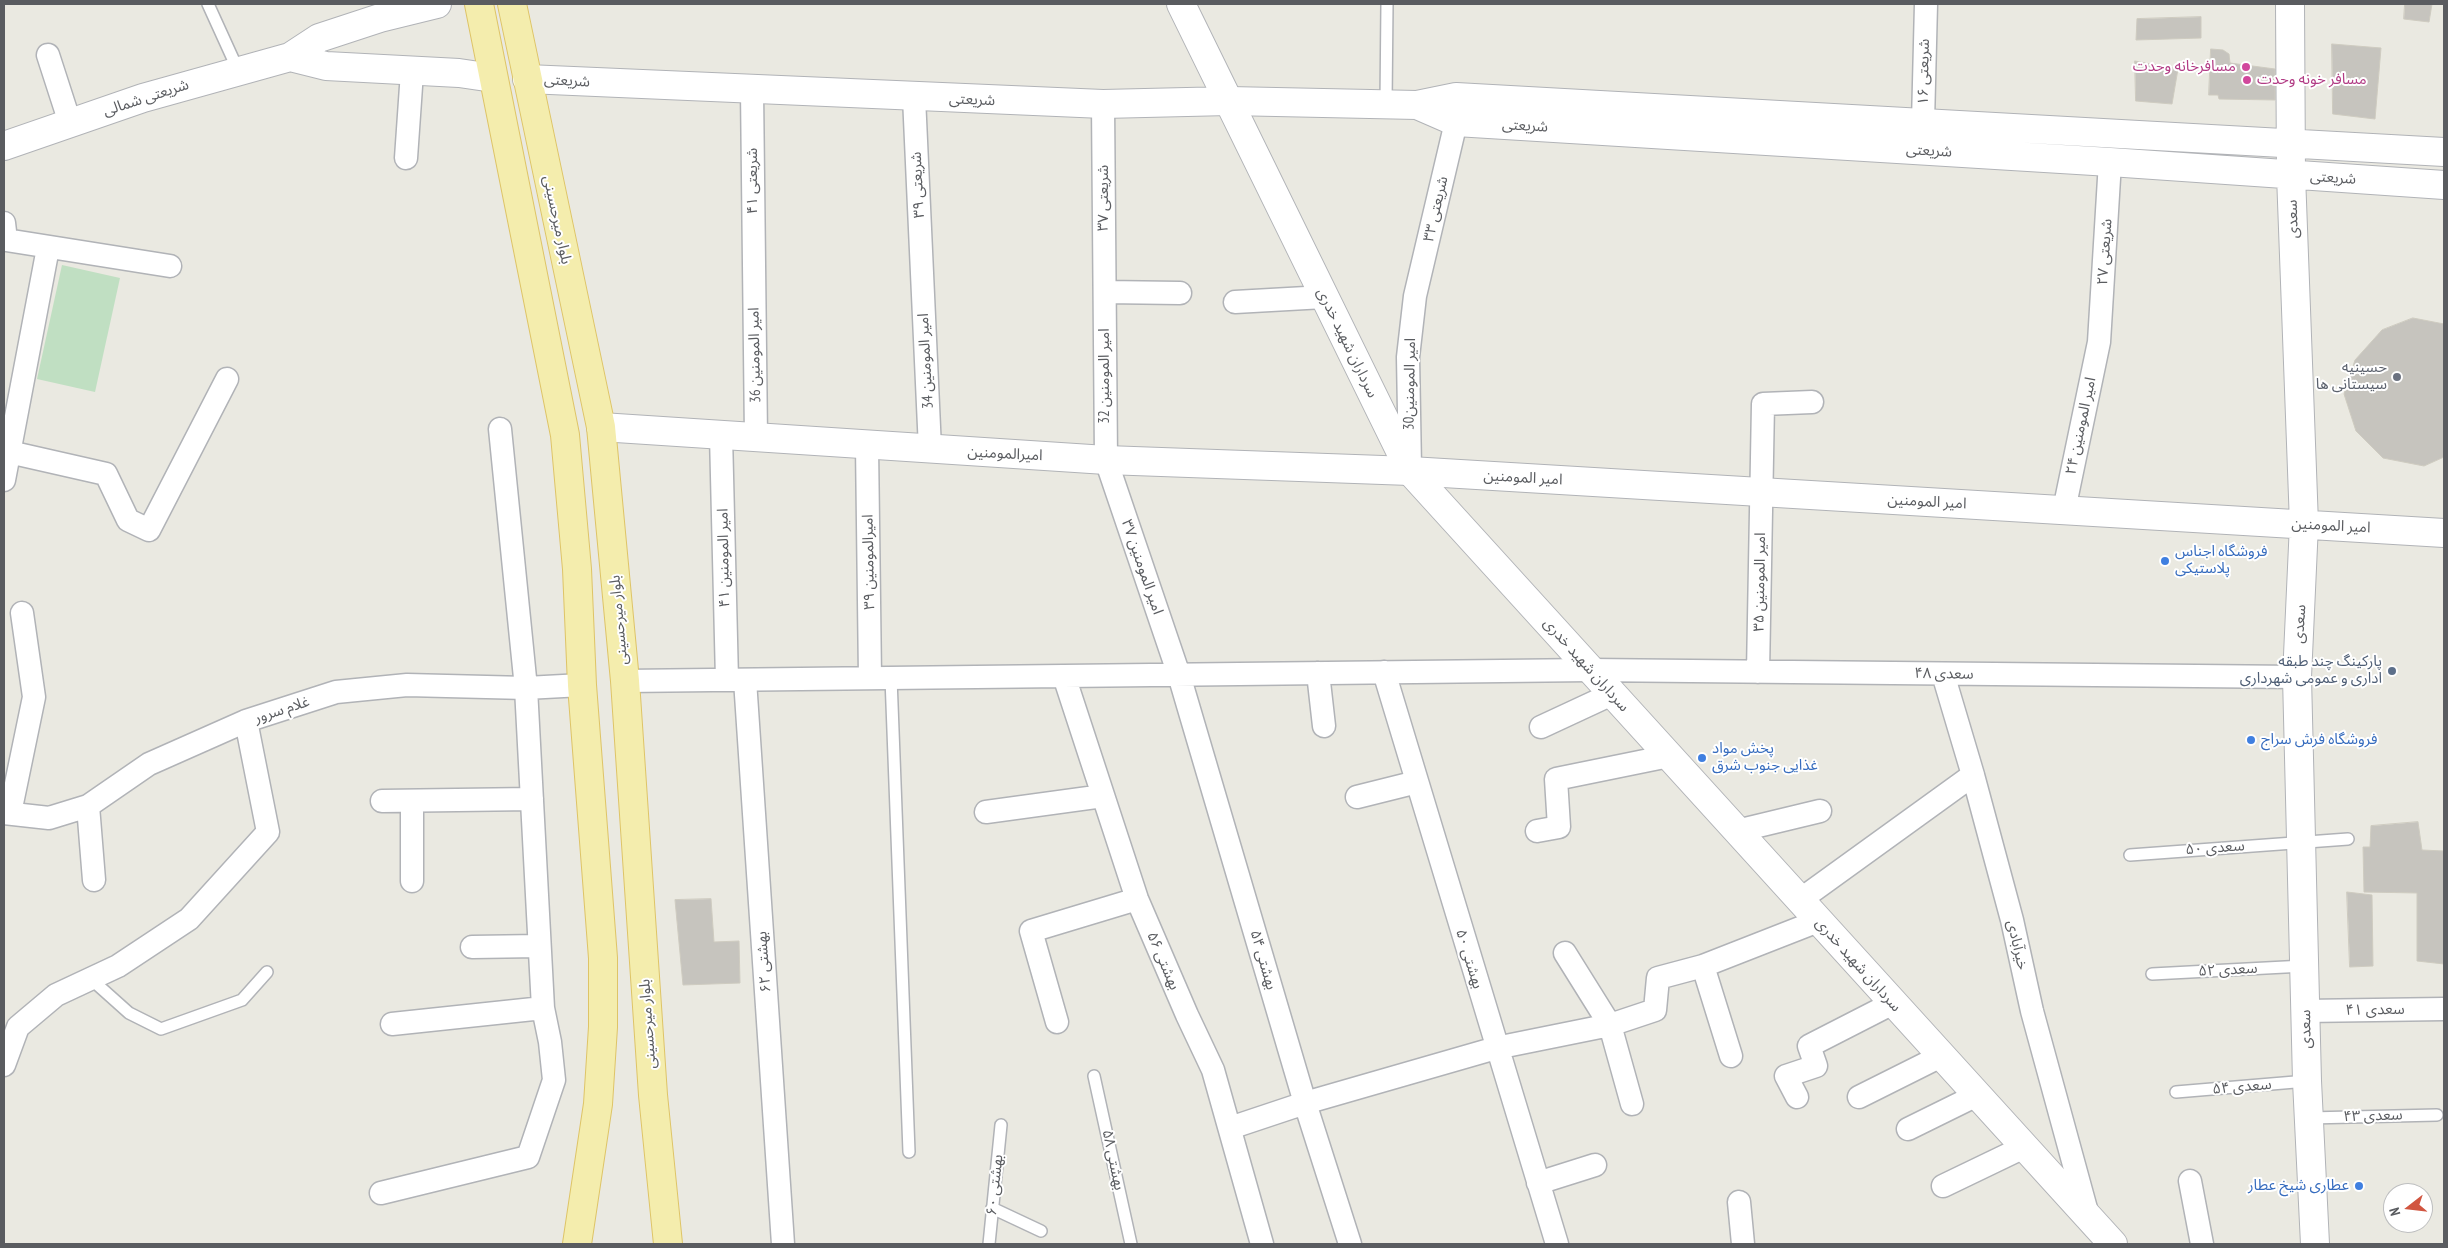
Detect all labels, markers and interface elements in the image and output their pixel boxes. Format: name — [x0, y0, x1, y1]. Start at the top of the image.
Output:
street label: شریعتی ۱۶ — [1914, 39, 1934, 105]
place label: مسافرخانه وحدت — [2133, 58, 2236, 76]
marker: مسافرخانه وحدت — [2240, 61, 2252, 73]
street label: شریعتی — [543, 71, 591, 91]
place label: مسافر خونه وحدت — [2257, 71, 2367, 89]
marker: مسافر خونه وحدت — [2241, 74, 2253, 86]
street label: شریعتی شمالی — [101, 76, 191, 120]
street label: شریعتی — [949, 90, 995, 110]
street label: شریعتی — [1501, 116, 1549, 136]
street label: شریعتی — [1905, 141, 1953, 161]
street label: شریعتی ۴۱ — [744, 148, 762, 214]
street label: شریعتی ۳۹ — [907, 151, 929, 219]
street label: شریعتی ۳۷ — [1095, 165, 1113, 231]
street label: شریعتی — [2309, 167, 2357, 189]
street label: بلوار میرحسینی — [539, 174, 575, 266]
street label: شریعتی ۳۳ — [1420, 175, 1452, 243]
street label: سعدی — [2283, 199, 2303, 239]
street label: شریعتی ۲۷ — [2094, 218, 2116, 286]
street label: سرداران شهید خدری — [1313, 285, 1381, 401]
street label: امیر المومنین 36 — [745, 307, 765, 403]
street label: امیر المومنین 34 — [915, 313, 937, 409]
street label: امیر المومنین 32 — [1096, 328, 1114, 424]
street label: امیر المومنین30 — [1400, 338, 1420, 430]
place label: حسینیه سیستانی ها — [2316, 359, 2387, 394]
marker: حسینیه سیستانی ها — [2391, 371, 2403, 383]
street label: امیر المومنین ۲۴ — [2062, 376, 2100, 476]
street label: امیرالمومنین — [967, 443, 1043, 465]
street label: امیر المومنین — [1483, 467, 1563, 489]
street label: امیر المومنین — [1887, 491, 1967, 513]
street label: امیر المومنین ۴۱ — [714, 508, 734, 608]
street label: امیرالمومنین ۳۹ — [859, 514, 879, 610]
street label: امیر المومنین — [2291, 515, 2371, 537]
street label: امیر المومنین ۳۷ — [1117, 517, 1167, 617]
street label: امیر المومنین ۳۵ — [1750, 532, 1770, 632]
place label: فروشگاه اجناس پلاستیکی — [2175, 543, 2267, 578]
marker: فروشگاه اجناس پلاستیکی — [2159, 555, 2171, 567]
street label: بلوار میرحسینی — [606, 574, 632, 666]
street label: سعدی — [2290, 604, 2310, 644]
street label: سرداران شهید خدری — [1539, 614, 1633, 716]
place label: پارکینگ چند طبقه اداری و عمومی شهرداری — [2240, 653, 2382, 688]
street label: سعدی ۴۸ — [1914, 664, 1974, 684]
marker: پارکینگ چند طبقه اداری و عمومی شهرداری — [2386, 665, 2398, 677]
street label: غلام سرور — [252, 693, 312, 727]
place label: فروشگاه فرش سراج — [2261, 731, 2377, 749]
marker: فروشگاه فرش سراج — [2245, 734, 2257, 746]
place label: پخش مواد غذایی جنوب شرق — [1712, 740, 1818, 775]
marker: پخش مواد غذایی جنوب شرق — [1696, 752, 1708, 764]
street label: سعدی ۵۰ — [2185, 837, 2245, 859]
street label: سرداران شهید خدری — [1811, 914, 1905, 1016]
street label: خیرآبادی — [2003, 918, 2031, 972]
street label: بهشتی ۵۰ — [1451, 927, 1487, 991]
street label: بهشتی ۵۴ — [1246, 928, 1280, 992]
street label: بهشتی ۵۶ — [1143, 929, 1183, 993]
street label: بهشتی ۶۲ — [753, 931, 775, 993]
street label: سعدی ۵۲ — [2198, 959, 2258, 981]
street label: بلوار میرحسینی — [636, 978, 660, 1070]
street label: سعدی ۴۱ — [2345, 1000, 2405, 1020]
street label: سعدی — [2297, 1009, 2315, 1049]
street label: سعدی ۵۴ — [2212, 1075, 2272, 1099]
street label: سعدی ۴۳ — [2343, 1106, 2403, 1126]
street label: بهشتی ۵۸ — [1098, 1128, 1128, 1192]
street label: بهشتی ۶۰ — [983, 1154, 1007, 1216]
place label: عطاری شیخ عطار — [2248, 1177, 2349, 1195]
marker: عطاری شیخ عطار — [2353, 1180, 2365, 1192]
north arrow — [2383, 1183, 2433, 1233]
text: N — [2385, 1206, 2404, 1218]

